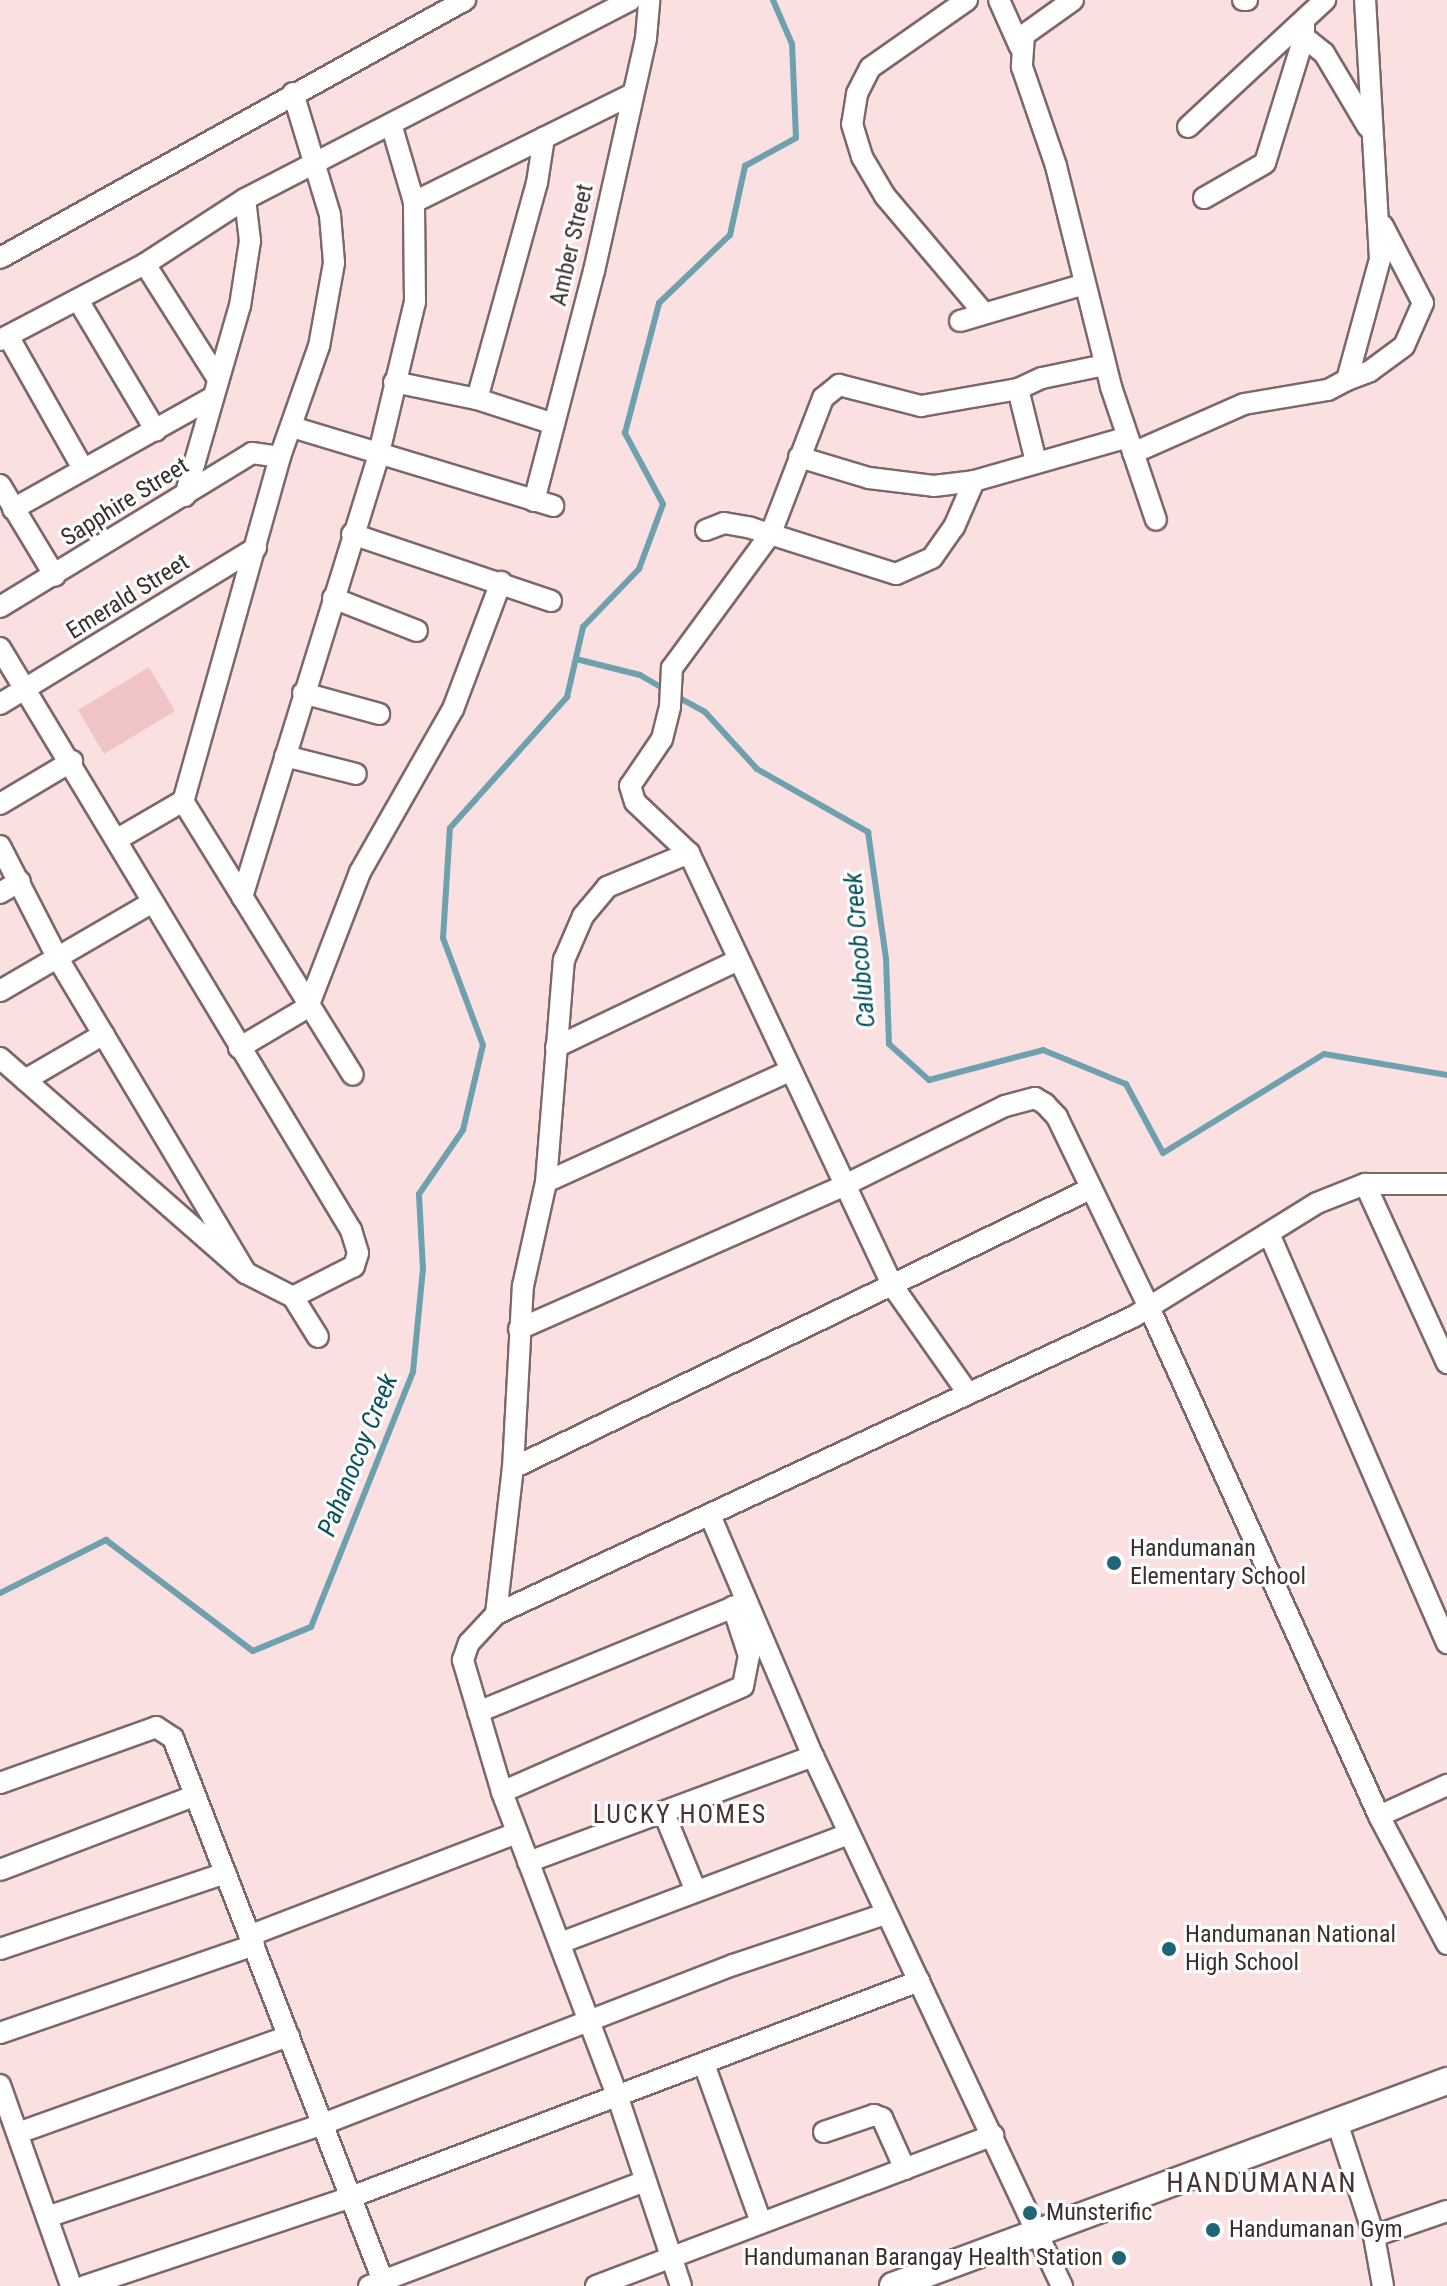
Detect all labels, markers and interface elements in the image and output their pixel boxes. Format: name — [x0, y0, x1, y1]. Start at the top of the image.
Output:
street label: Amber Street — [544, 181, 600, 309]
street label: Sapphire Street — [56, 451, 194, 553]
street label: Emerald Street — [62, 548, 194, 646]
water label: Calubcob Creek — [838, 871, 882, 1029]
water label: Pahanocoy Creek — [311, 1369, 405, 1541]
place label: Handumanan Elementary School — [1130, 1535, 1306, 1591]
marker: Handumanan Elementary School — [1105, 1554, 1123, 1572]
district label: LUCKY HOMES — [593, 1799, 767, 1831]
place label: Handumanan National High School — [1185, 1921, 1396, 1977]
marker: Handumanan National High School — [1160, 1940, 1178, 1958]
district label: HANDUMANAN — [1166, 2166, 1358, 2200]
place label: Munsterific — [1046, 2199, 1152, 2227]
marker: Munsterific — [1021, 2204, 1039, 2222]
place label: Handumanan Gym — [1229, 2216, 1403, 2244]
marker: Handumanan Gym — [1204, 2221, 1222, 2239]
place label: Handumanan Barangay Health Station — [744, 2244, 1103, 2272]
marker: Handumanan Barangay Health Station — [1110, 2249, 1128, 2267]

